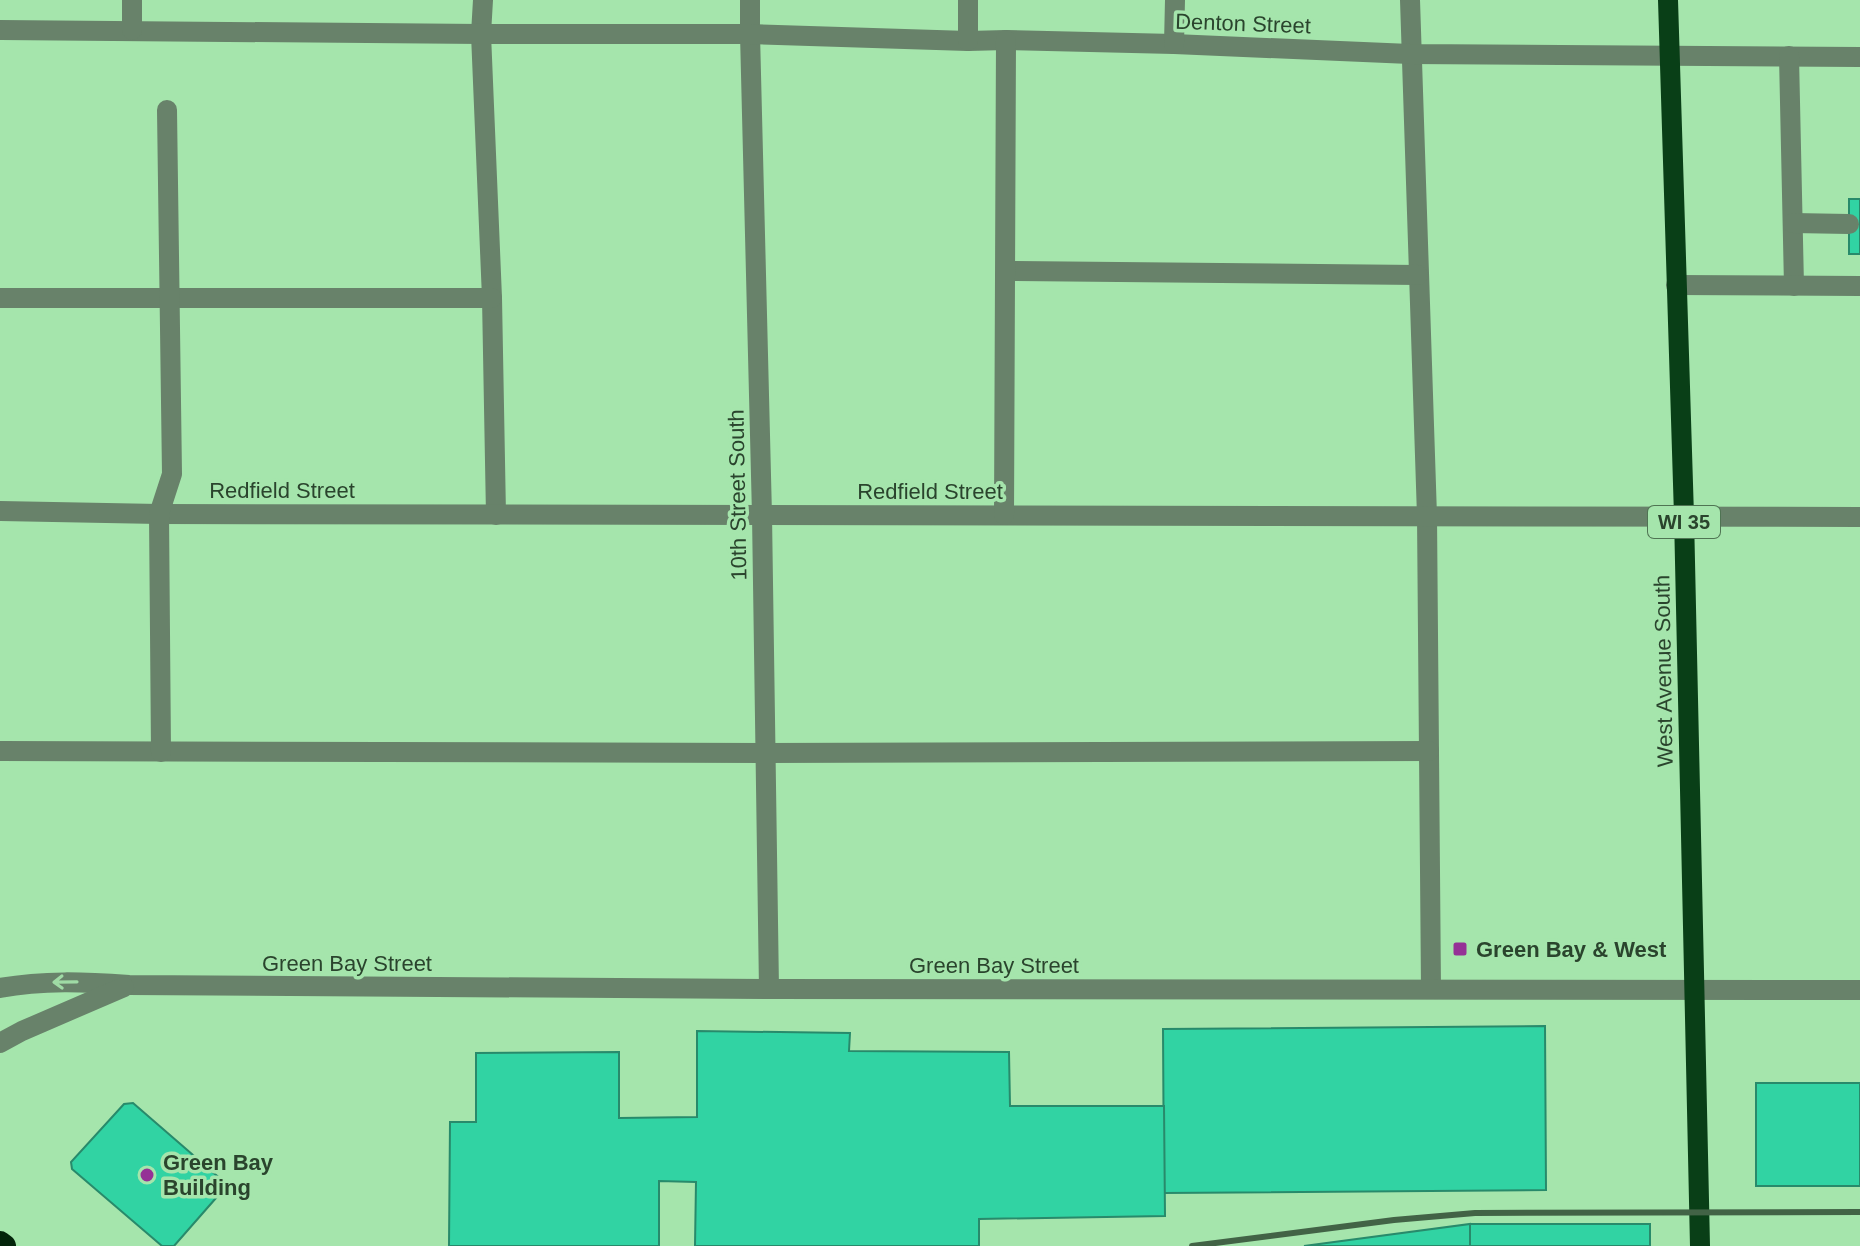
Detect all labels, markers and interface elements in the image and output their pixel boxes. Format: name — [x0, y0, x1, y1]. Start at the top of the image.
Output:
street label: Denton Street — [1175, 9, 1311, 38]
street label: 10th Street South — [724, 409, 751, 581]
street label: Redfield Street — [209, 478, 355, 503]
street label: Redfield Street — [857, 479, 1003, 504]
road number: WI 35 — [1648, 506, 1720, 538]
street label: West Avenue South — [1649, 575, 1678, 767]
place label: Green Bay & West — [1476, 937, 1667, 962]
marker: Green Bay & West — [1451, 940, 1469, 958]
street label: Green Bay Street — [262, 951, 432, 976]
street label: Green Bay Street — [909, 953, 1079, 978]
one-way arrow — [52, 975, 79, 990]
place label: Green Bay Building — [163, 1150, 274, 1200]
marker: Green Bay Building — [138, 1166, 156, 1184]

